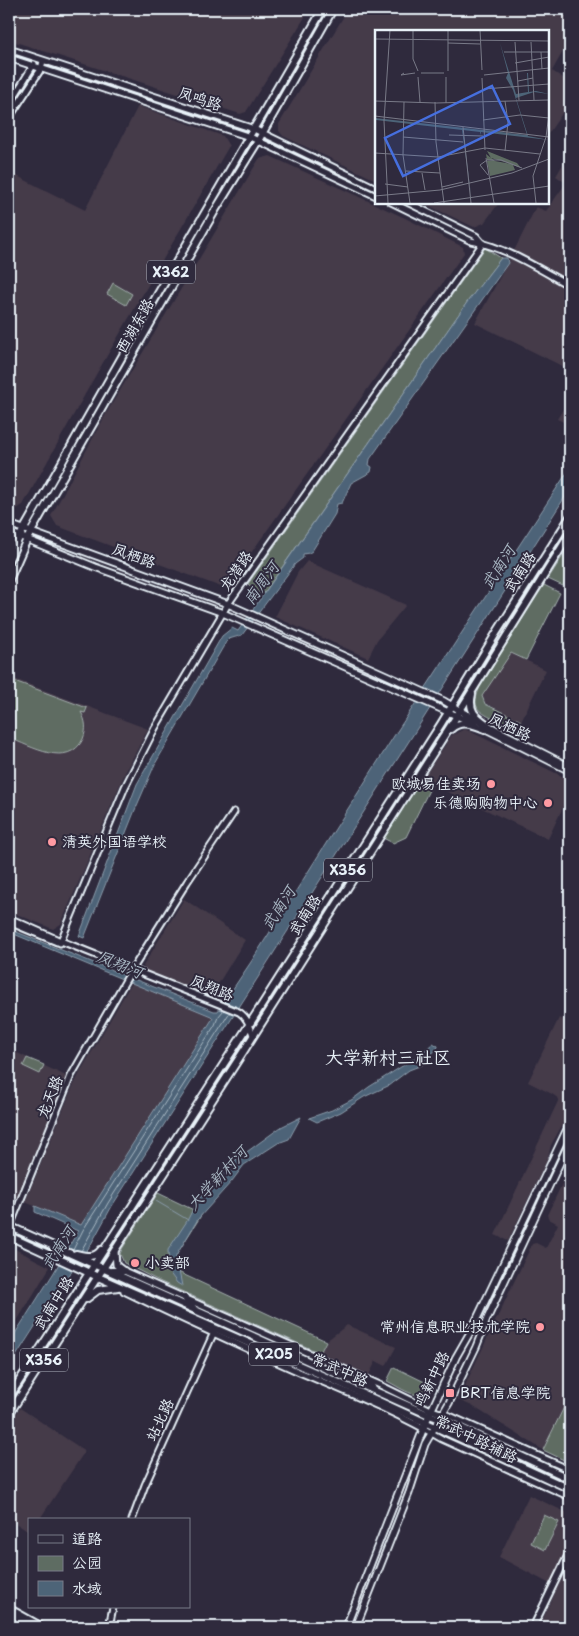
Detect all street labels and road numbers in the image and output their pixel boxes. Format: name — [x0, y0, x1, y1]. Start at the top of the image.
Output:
street label: 凤鸣路 — [176, 80, 225, 115]
road number: X362 — [147, 260, 195, 284]
street label: 西湖东路 — [109, 294, 159, 357]
street label: 凤栖路 — [109, 536, 160, 573]
street label: 龙潜路 — [212, 545, 257, 595]
street label: 武南路 — [497, 546, 541, 596]
street label: 凤栖路 — [485, 705, 536, 746]
road number: X356 — [324, 858, 372, 882]
street label: 武南路 — [282, 889, 326, 939]
street label: 凤翔路 — [187, 968, 238, 1006]
street label: 龙天路 — [30, 1071, 68, 1122]
street label: 武南中路 — [27, 1271, 79, 1334]
road number: X205 — [249, 1342, 299, 1366]
street label: 常武中路 — [309, 1346, 373, 1391]
street label: 鸣新中路 — [407, 1346, 454, 1410]
road number: X356 — [20, 1348, 68, 1372]
street label: 站北路 — [139, 1394, 179, 1445]
street label: 常武中路辅路 — [431, 1408, 522, 1468]

